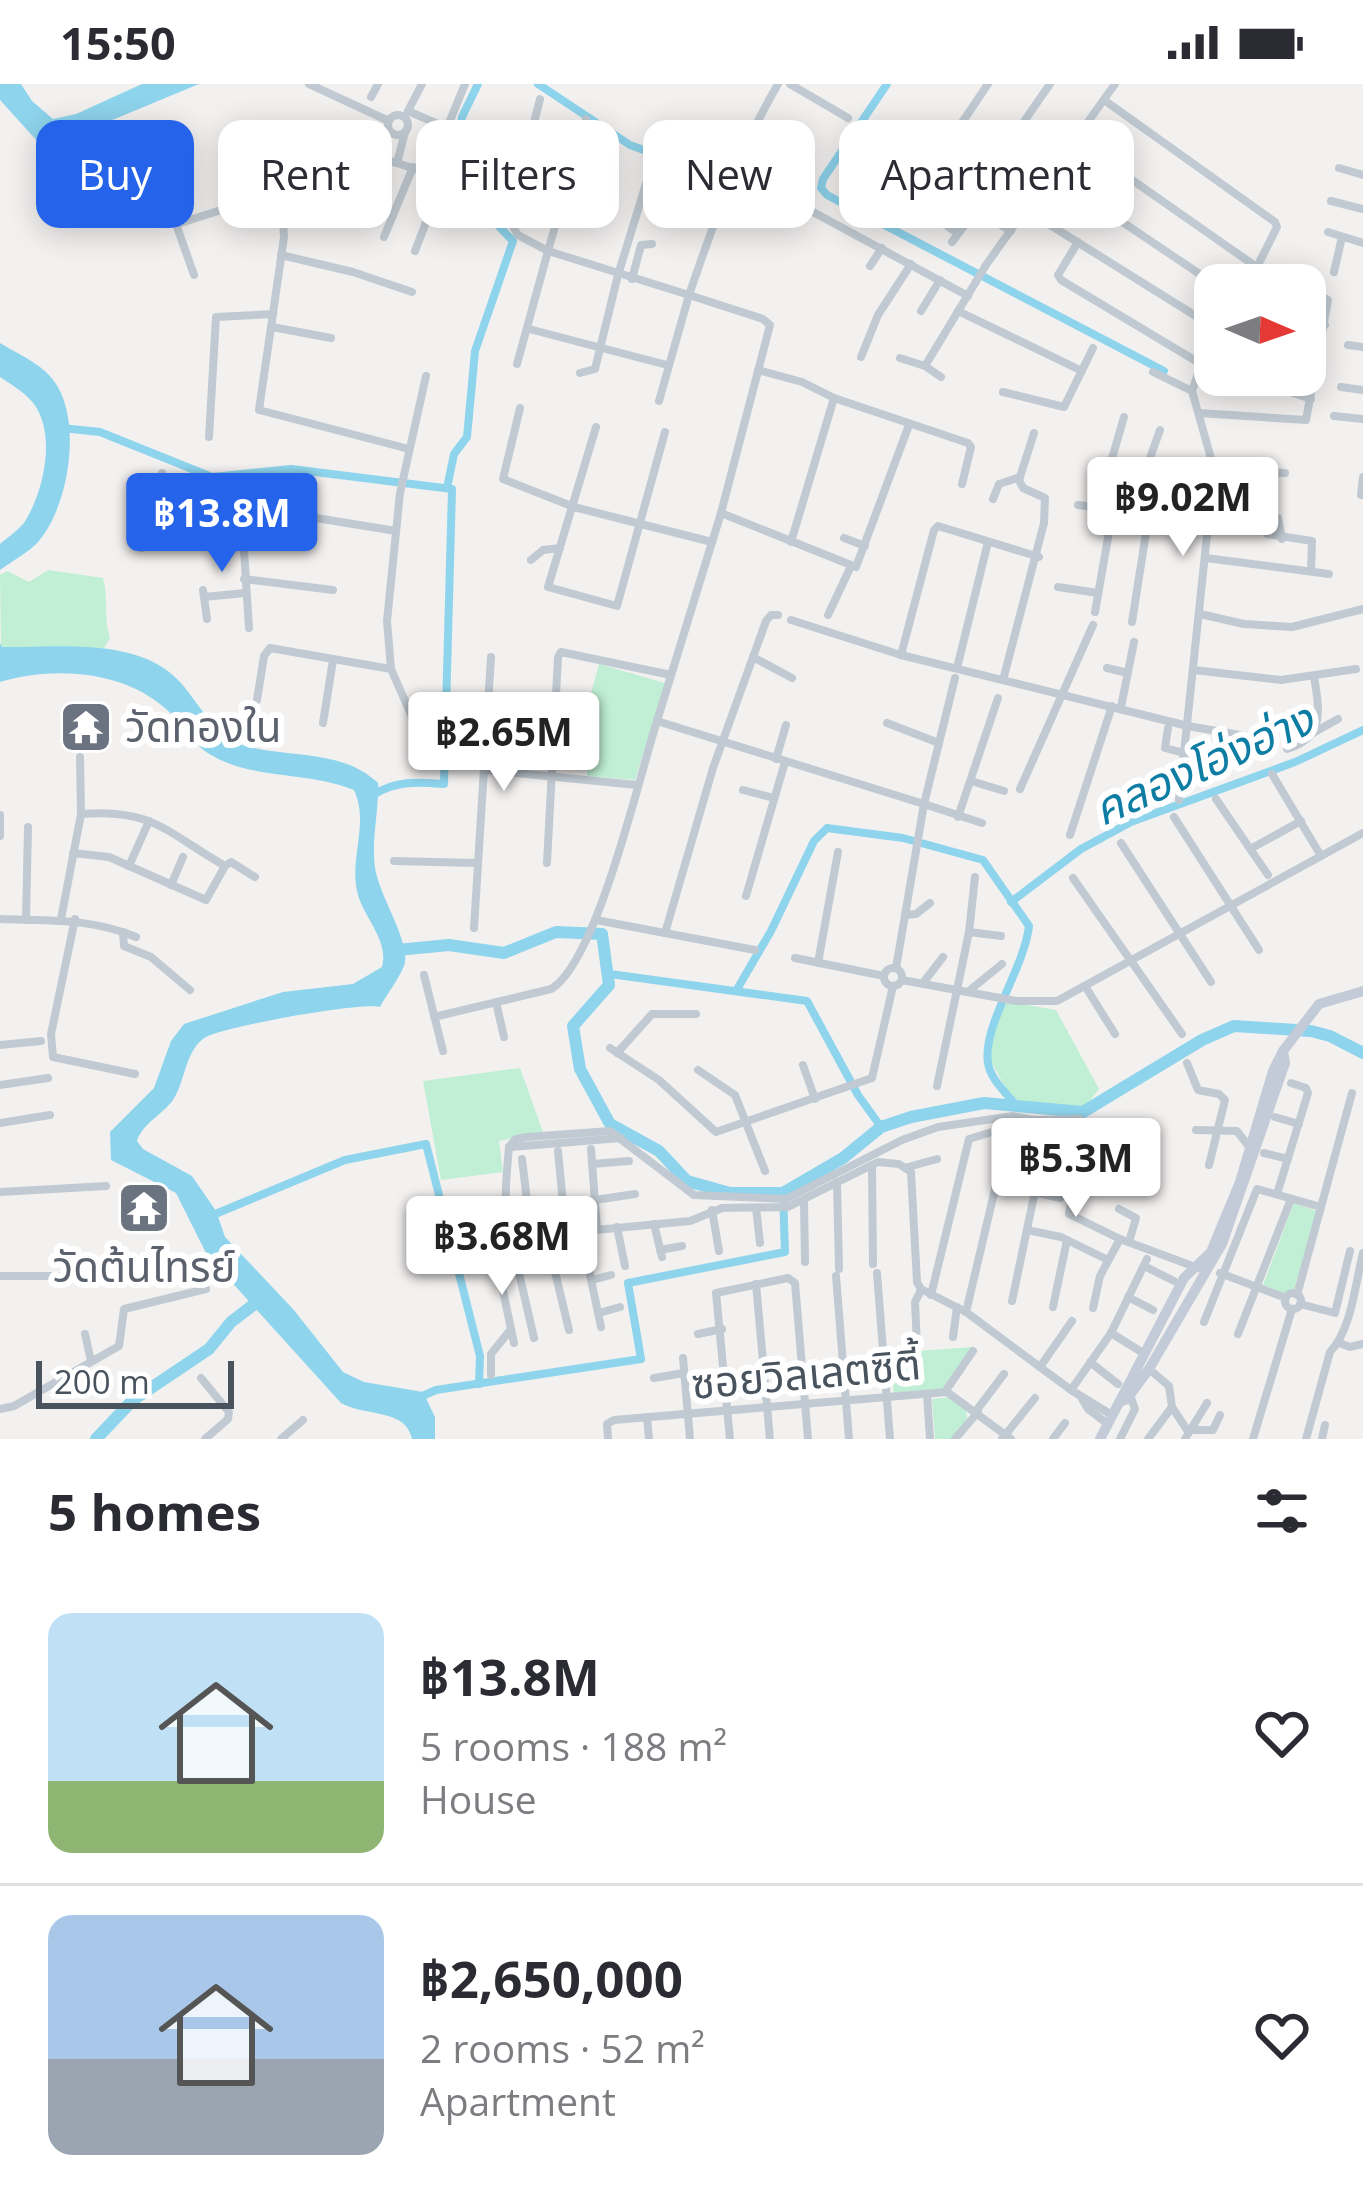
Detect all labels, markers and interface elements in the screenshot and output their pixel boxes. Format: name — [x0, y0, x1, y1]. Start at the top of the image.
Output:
text: 15:50 — [60, 12, 176, 73]
chip: Buy — [36, 120, 194, 228]
chip: Rent — [218, 120, 392, 228]
chip: Filters — [416, 120, 619, 228]
chip: New — [643, 120, 815, 228]
chip: Apartment — [839, 120, 1134, 228]
north arrow — [1194, 264, 1326, 396]
map controls — [1194, 264, 1326, 396]
pin: ฿9.02M — [1085, 457, 1281, 559]
text: ฿9.02M — [1114, 469, 1252, 522]
pin: ฿13.8M — [124, 473, 320, 575]
text: ฿13.8M — [153, 485, 291, 538]
water label: คลองโอ่งอ่าง — [1083, 686, 1324, 838]
pin: ฿2.65M — [406, 692, 602, 794]
place label: วัดทองใน — [125, 697, 281, 754]
temple icon: วัดทองใน — [58, 699, 114, 755]
text: ฿2.65M — [435, 704, 573, 757]
pin: ฿5.3M — [992, 1118, 1160, 1220]
text: ฿5.3M — [1018, 1130, 1134, 1183]
temple icon: วัดต้นไทรย์ — [116, 1180, 172, 1236]
pin: ฿3.68M — [404, 1196, 600, 1298]
text: ฿3.68M — [433, 1208, 571, 1261]
place label: วัดต้นไทรย์ — [53, 1237, 235, 1294]
street label: ซอยวิลเลตซิตี้ — [689, 1334, 923, 1411]
scale bar — [36, 1355, 234, 1408]
text: 200 m — [54, 1359, 150, 1404]
text: 5 homes — [48, 1476, 261, 1546]
icon: filters — [1249, 1478, 1315, 1544]
text: ฿13.8M — [420, 1641, 600, 1711]
icon: home — [144, 1661, 288, 1805]
icon: heart — [1249, 1700, 1315, 1766]
text: 5 rooms · 188 m² — [420, 1719, 727, 1772]
text: House — [420, 1772, 537, 1825]
text: ฿2,650,000 — [420, 1943, 683, 2013]
icon: home — [144, 1963, 288, 2107]
icon: heart — [1249, 2002, 1315, 2068]
text: 2 rooms · 52 m² — [420, 2021, 705, 2074]
text: Apartment — [420, 2074, 616, 2127]

